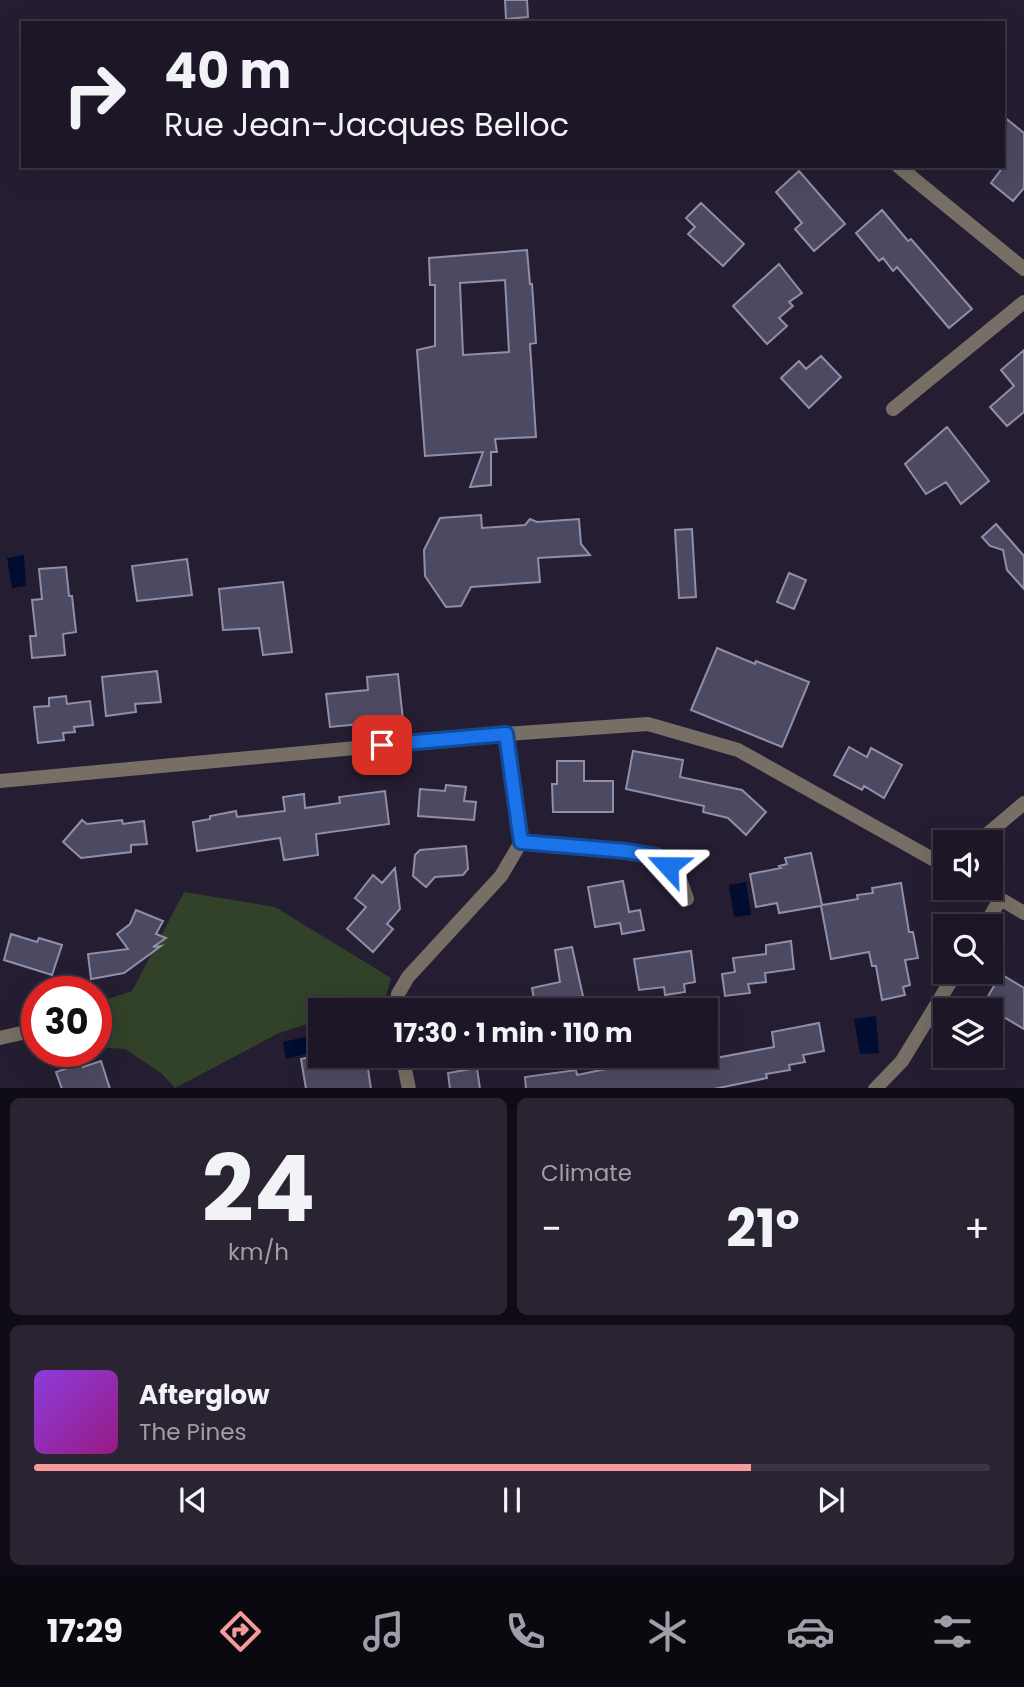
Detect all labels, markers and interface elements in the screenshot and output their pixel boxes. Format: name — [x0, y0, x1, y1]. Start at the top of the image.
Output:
text: 40 m — [164, 37, 291, 105]
icon: right — [49, 49, 140, 140]
text: Rue Jean-Jacques Belloc — [164, 102, 569, 147]
pin — [352, 715, 412, 775]
icon: arrive — [363, 726, 401, 764]
position arrow — [631, 829, 705, 903]
map controls — [933, 830, 1003, 1068]
button: sound — [933, 830, 1003, 900]
button: search — [933, 914, 1003, 984]
speed limit sign: 30 — [21, 976, 112, 1067]
button: layers — [933, 998, 1003, 1068]
text: 17:30 · 1 min · 110 m — [394, 1015, 632, 1051]
text: 24 — [202, 1125, 315, 1253]
text: Climate — [541, 1157, 632, 1189]
text: 21° — [726, 1192, 800, 1265]
text: − — [541, 1202, 562, 1255]
text: + — [964, 1202, 990, 1255]
text: km/h — [228, 1236, 289, 1268]
text: Afterglow — [139, 1377, 270, 1413]
text: The Pines — [139, 1416, 247, 1448]
icon: previous — [174, 1481, 212, 1519]
icon: pause — [493, 1481, 531, 1519]
icon: next — [812, 1481, 850, 1519]
icon: directions — [216, 1607, 265, 1656]
icon: music — [359, 1607, 408, 1656]
icon: phone — [501, 1607, 550, 1656]
icon: climate — [643, 1607, 692, 1656]
icon: car — [786, 1607, 835, 1656]
icon: filters — [928, 1607, 977, 1656]
text: 17:29 — [47, 1608, 123, 1653]

